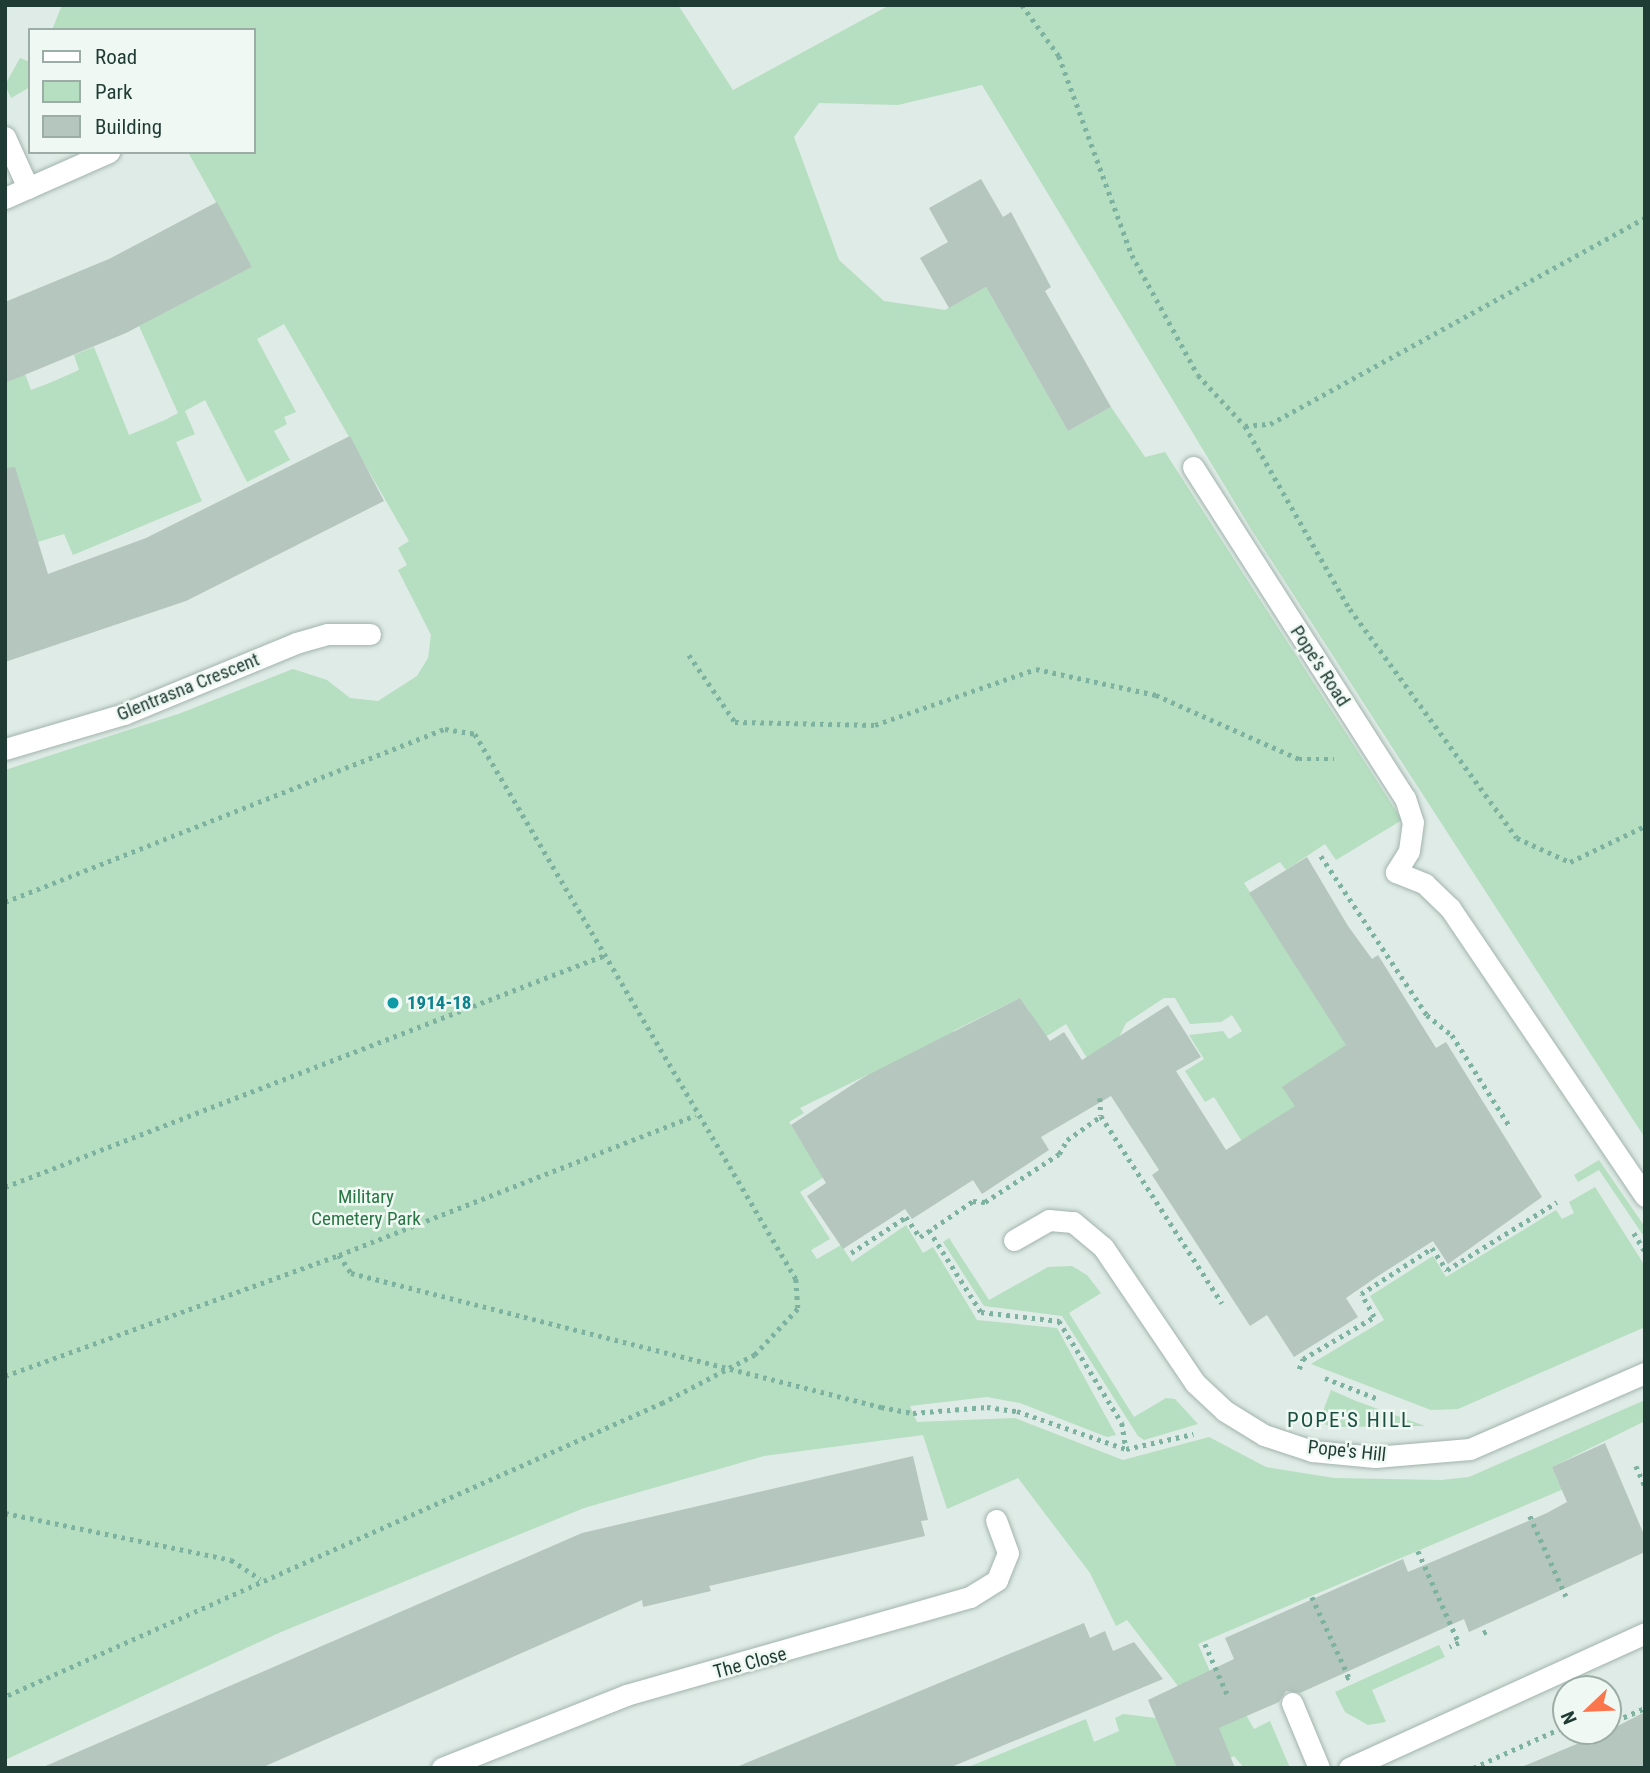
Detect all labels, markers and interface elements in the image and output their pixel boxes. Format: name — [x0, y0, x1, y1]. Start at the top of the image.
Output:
legend — [28, 28, 256, 154]
text: Road — [95, 45, 137, 69]
text: Park — [95, 80, 132, 104]
text: Building — [95, 115, 162, 139]
street label: Pope's Road — [1285, 621, 1355, 711]
street label: Glentrasna Crescent — [113, 648, 263, 726]
place label: 1914-18 — [407, 992, 471, 1014]
marker: 1914-18 — [385, 995, 401, 1011]
park label: Military Cemetery Park — [311, 1186, 421, 1230]
district label: POPE'S HILL — [1288, 1407, 1412, 1433]
street label: Pope's Hill — [1307, 1436, 1387, 1466]
street label: The Close — [711, 1642, 789, 1684]
north arrow — [1552, 1675, 1622, 1745]
text: N — [1556, 1708, 1582, 1727]

